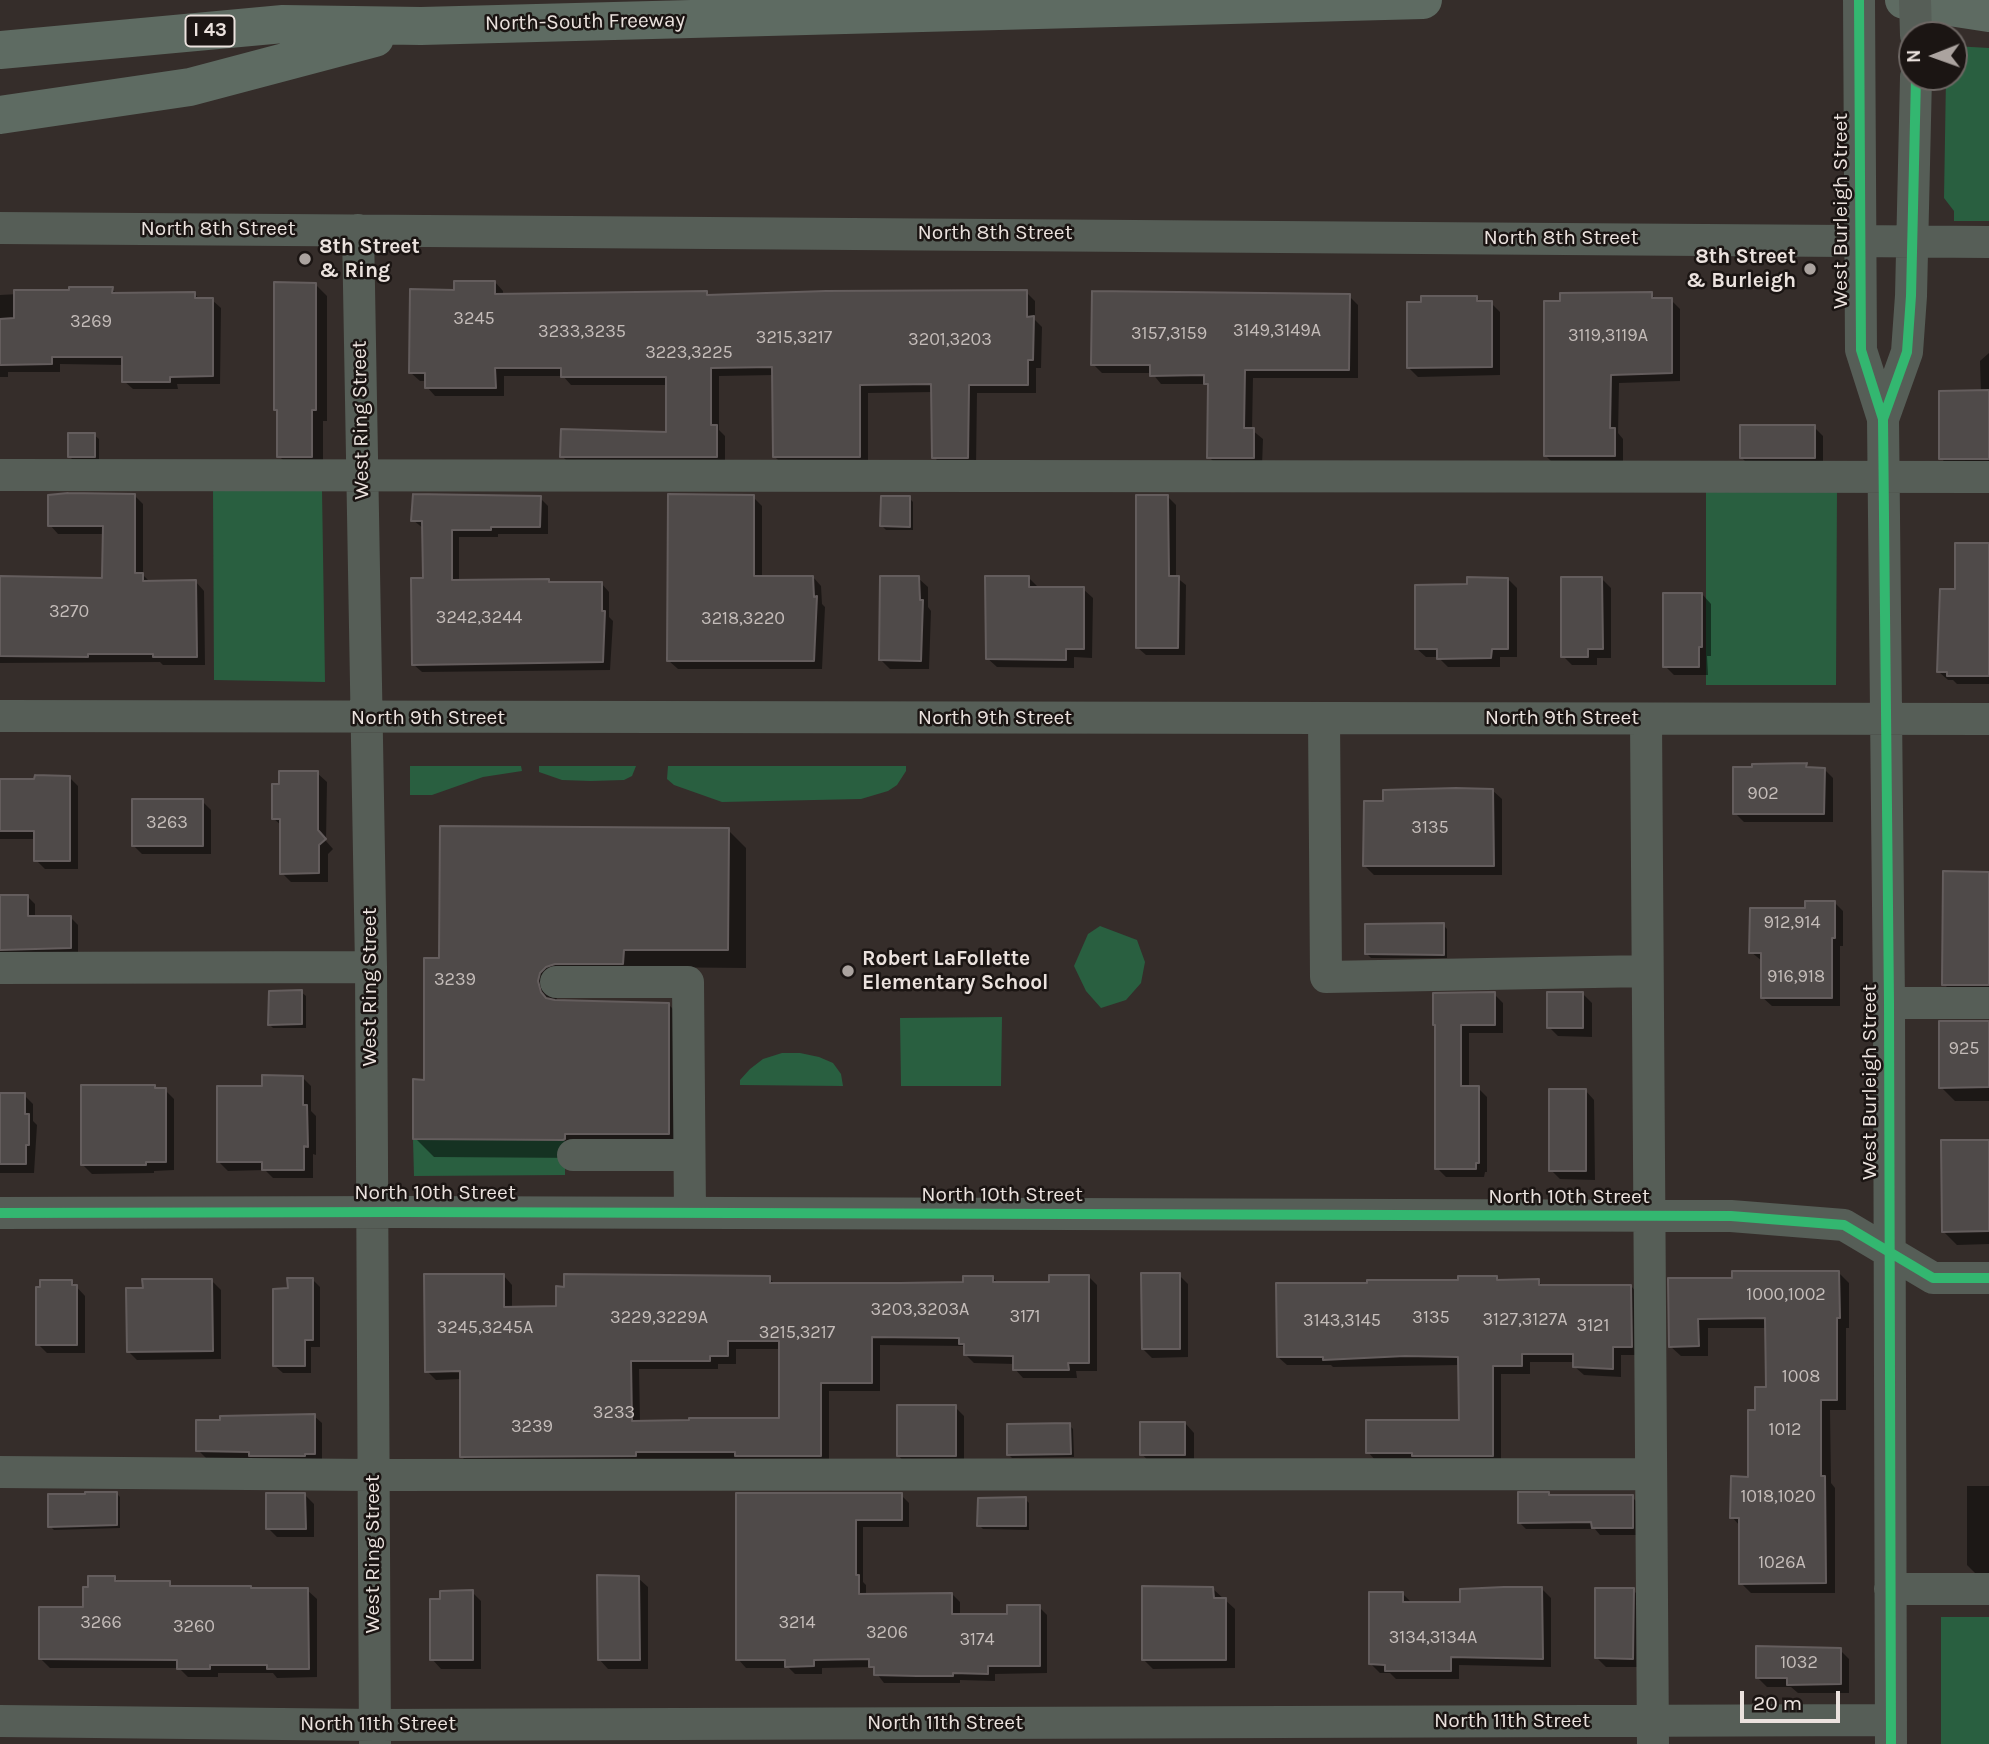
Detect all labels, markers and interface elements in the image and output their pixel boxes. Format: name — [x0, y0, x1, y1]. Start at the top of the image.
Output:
street label: North-South Freeway — [485, 8, 685, 36]
road number: I 43 — [186, 16, 234, 46]
north arrow — [1898, 21, 1968, 91]
text: N — [1903, 49, 1925, 63]
street label: West Burleigh Street — [1828, 113, 1854, 309]
street label: North 8th Street — [140, 216, 296, 242]
street label: North 8th Street — [917, 220, 1073, 246]
street label: North 8th Street — [1483, 225, 1639, 251]
place label: 8th Street & Ring — [319, 234, 420, 284]
place label: 8th Street & Burleigh — [1686, 244, 1796, 294]
marker: 8th Street & Ring — [297, 251, 313, 267]
marker: 8th Street & Burleigh — [1802, 261, 1818, 277]
house number: 3245 — [453, 308, 495, 330]
house number: 3269 — [70, 311, 112, 333]
house number: 3149,3149A — [1233, 320, 1321, 342]
house number: 3233,3235 — [538, 321, 626, 343]
house number: 3157,3159 — [1131, 323, 1207, 345]
house number: 3119,3119A — [1568, 325, 1648, 347]
house number: 3215,3217 — [756, 327, 832, 349]
house number: 3201,3203 — [908, 329, 992, 351]
street label: West Ring Street — [347, 340, 375, 500]
house number: 3223,3225 — [645, 342, 733, 364]
house number: 3270 — [49, 601, 89, 623]
house number: 3242,3244 — [436, 607, 522, 629]
house number: 3218,3220 — [701, 608, 785, 630]
street label: North 9th Street — [351, 705, 505, 731]
street label: North 9th Street — [918, 705, 1072, 731]
street label: North 9th Street — [1485, 705, 1639, 731]
house number: 902 — [1747, 783, 1779, 805]
house number: 3263 — [146, 812, 188, 834]
house number: 3135 — [1411, 817, 1449, 839]
street label: West Ring Street — [357, 907, 383, 1067]
house number: 912,914 — [1763, 912, 1821, 934]
place label: Robert LaFollette Elementary School — [862, 946, 1048, 996]
marker: Robert LaFollette Elementary School — [840, 963, 856, 979]
house number: 916,918 — [1767, 966, 1825, 988]
house number: 3239 — [434, 969, 476, 991]
street label: West Burleigh Street — [1857, 984, 1883, 1180]
house number: 925 — [1948, 1038, 1980, 1060]
street label: North 10th Street — [354, 1180, 516, 1206]
street label: North 10th Street — [921, 1182, 1083, 1208]
street label: North 10th Street — [1488, 1184, 1650, 1210]
house number: 1000,1002 — [1746, 1284, 1826, 1306]
house number: 3203,3203A — [871, 1299, 969, 1321]
house number: 3171 — [1010, 1306, 1040, 1328]
house number: 3229,3229A — [610, 1307, 708, 1329]
house number: 3135 — [1412, 1307, 1450, 1329]
house number: 3127,3127A — [1482, 1309, 1568, 1331]
house number: 3143,3145 — [1303, 1310, 1381, 1332]
house number: 3121 — [1577, 1315, 1609, 1337]
house number: 3245,3245A — [437, 1317, 533, 1339]
house number: 3215,3217 — [759, 1322, 835, 1344]
house number: 1008 — [1782, 1366, 1820, 1388]
house number: 3233 — [593, 1402, 635, 1424]
house number: 3239 — [511, 1416, 553, 1438]
house number: 1012 — [1768, 1419, 1802, 1441]
street label: West Ring Street — [360, 1474, 386, 1634]
house number: 1018,1020 — [1740, 1486, 1816, 1508]
house number: 1026A — [1758, 1552, 1806, 1574]
house number: 3266 — [80, 1612, 122, 1634]
house number: 3214 — [778, 1612, 816, 1634]
house number: 3260 — [173, 1616, 215, 1638]
house number: 3206 — [866, 1622, 908, 1644]
house number: 3134,3134A — [1389, 1627, 1477, 1649]
house number: 3174 — [959, 1629, 995, 1651]
house number: 1032 — [1780, 1652, 1818, 1674]
scale bar — [1744, 1678, 1844, 1722]
text: 20 m — [1753, 1691, 1802, 1715]
street label: North 11th Street — [1434, 1708, 1590, 1734]
street label: North 11th Street — [867, 1710, 1023, 1736]
street label: North 11th Street — [300, 1711, 456, 1737]

